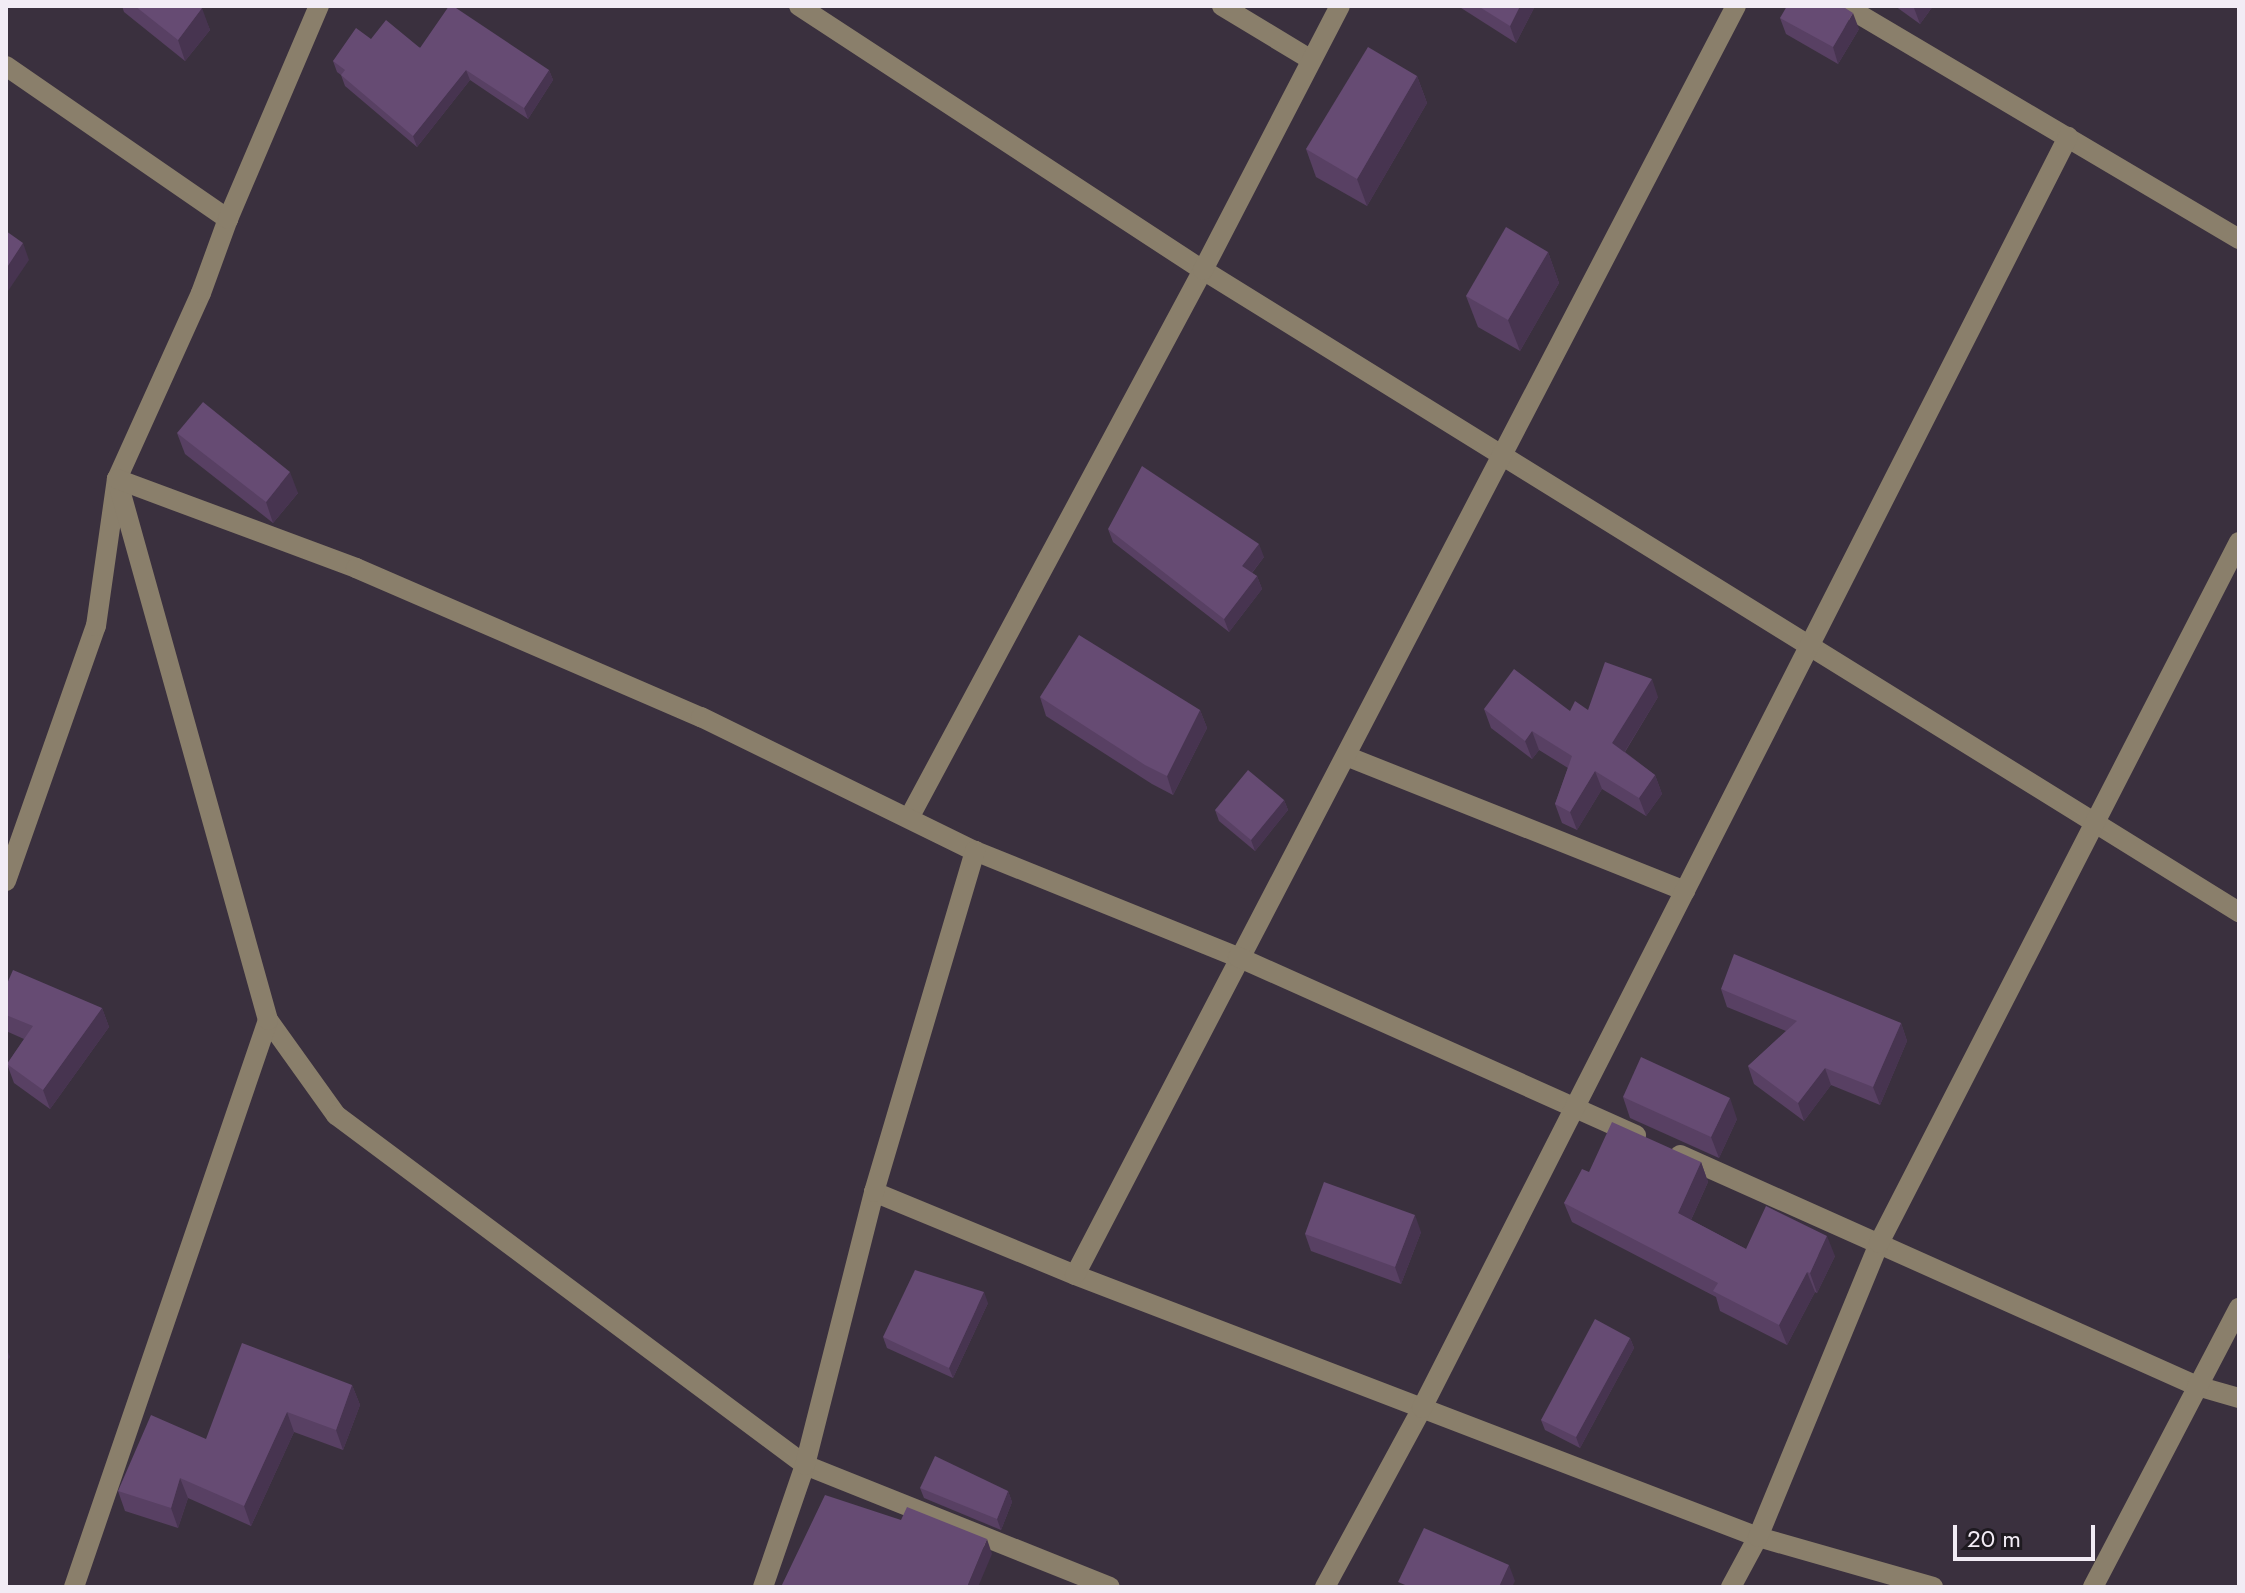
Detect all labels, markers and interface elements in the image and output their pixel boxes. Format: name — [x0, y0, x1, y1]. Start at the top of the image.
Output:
scale bar — [1957, 1509, 2099, 1559]
text: 20 m — [1967, 1521, 2021, 1556]

